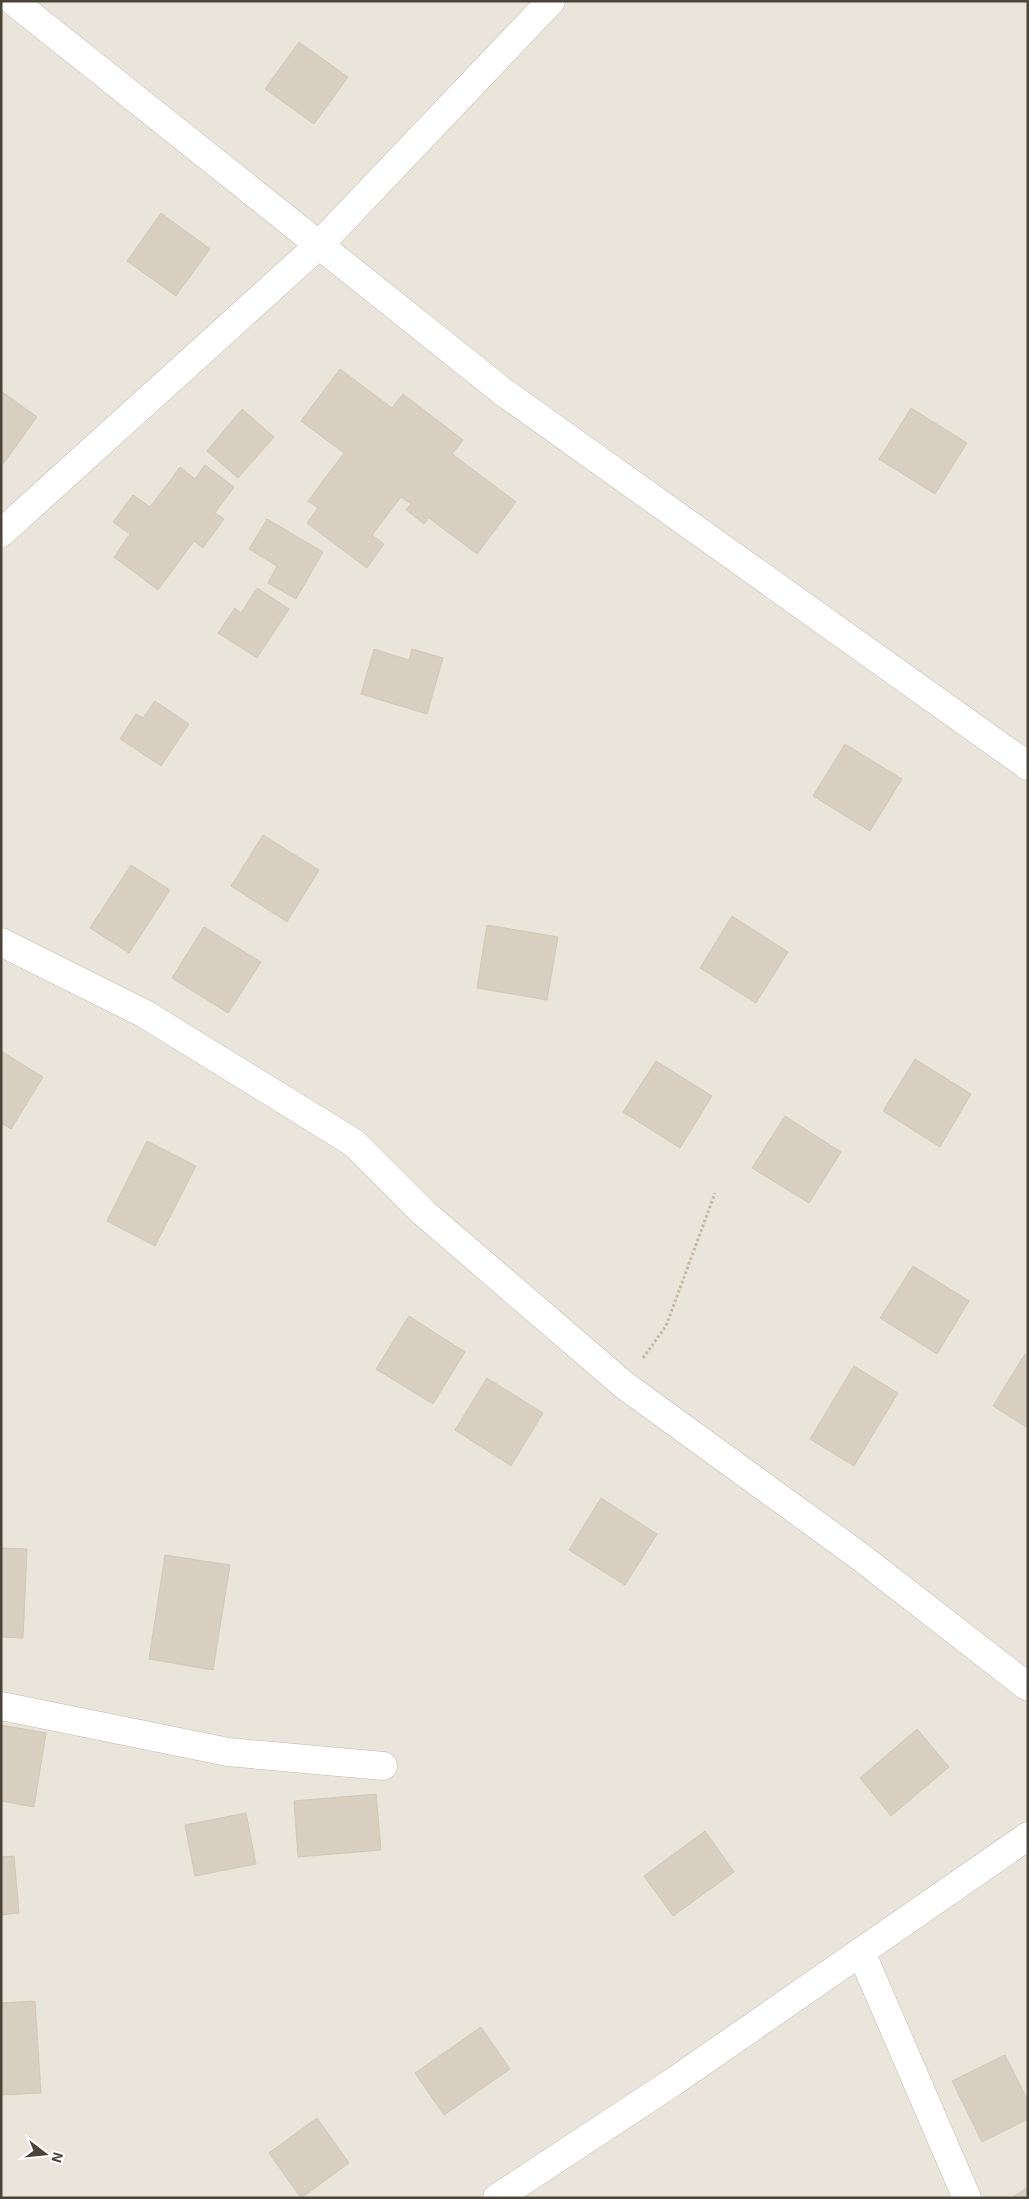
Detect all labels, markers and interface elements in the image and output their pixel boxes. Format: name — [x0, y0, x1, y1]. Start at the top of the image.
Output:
north arrow — [20, 2129, 70, 2179]
text: N — [48, 2151, 68, 2165]

